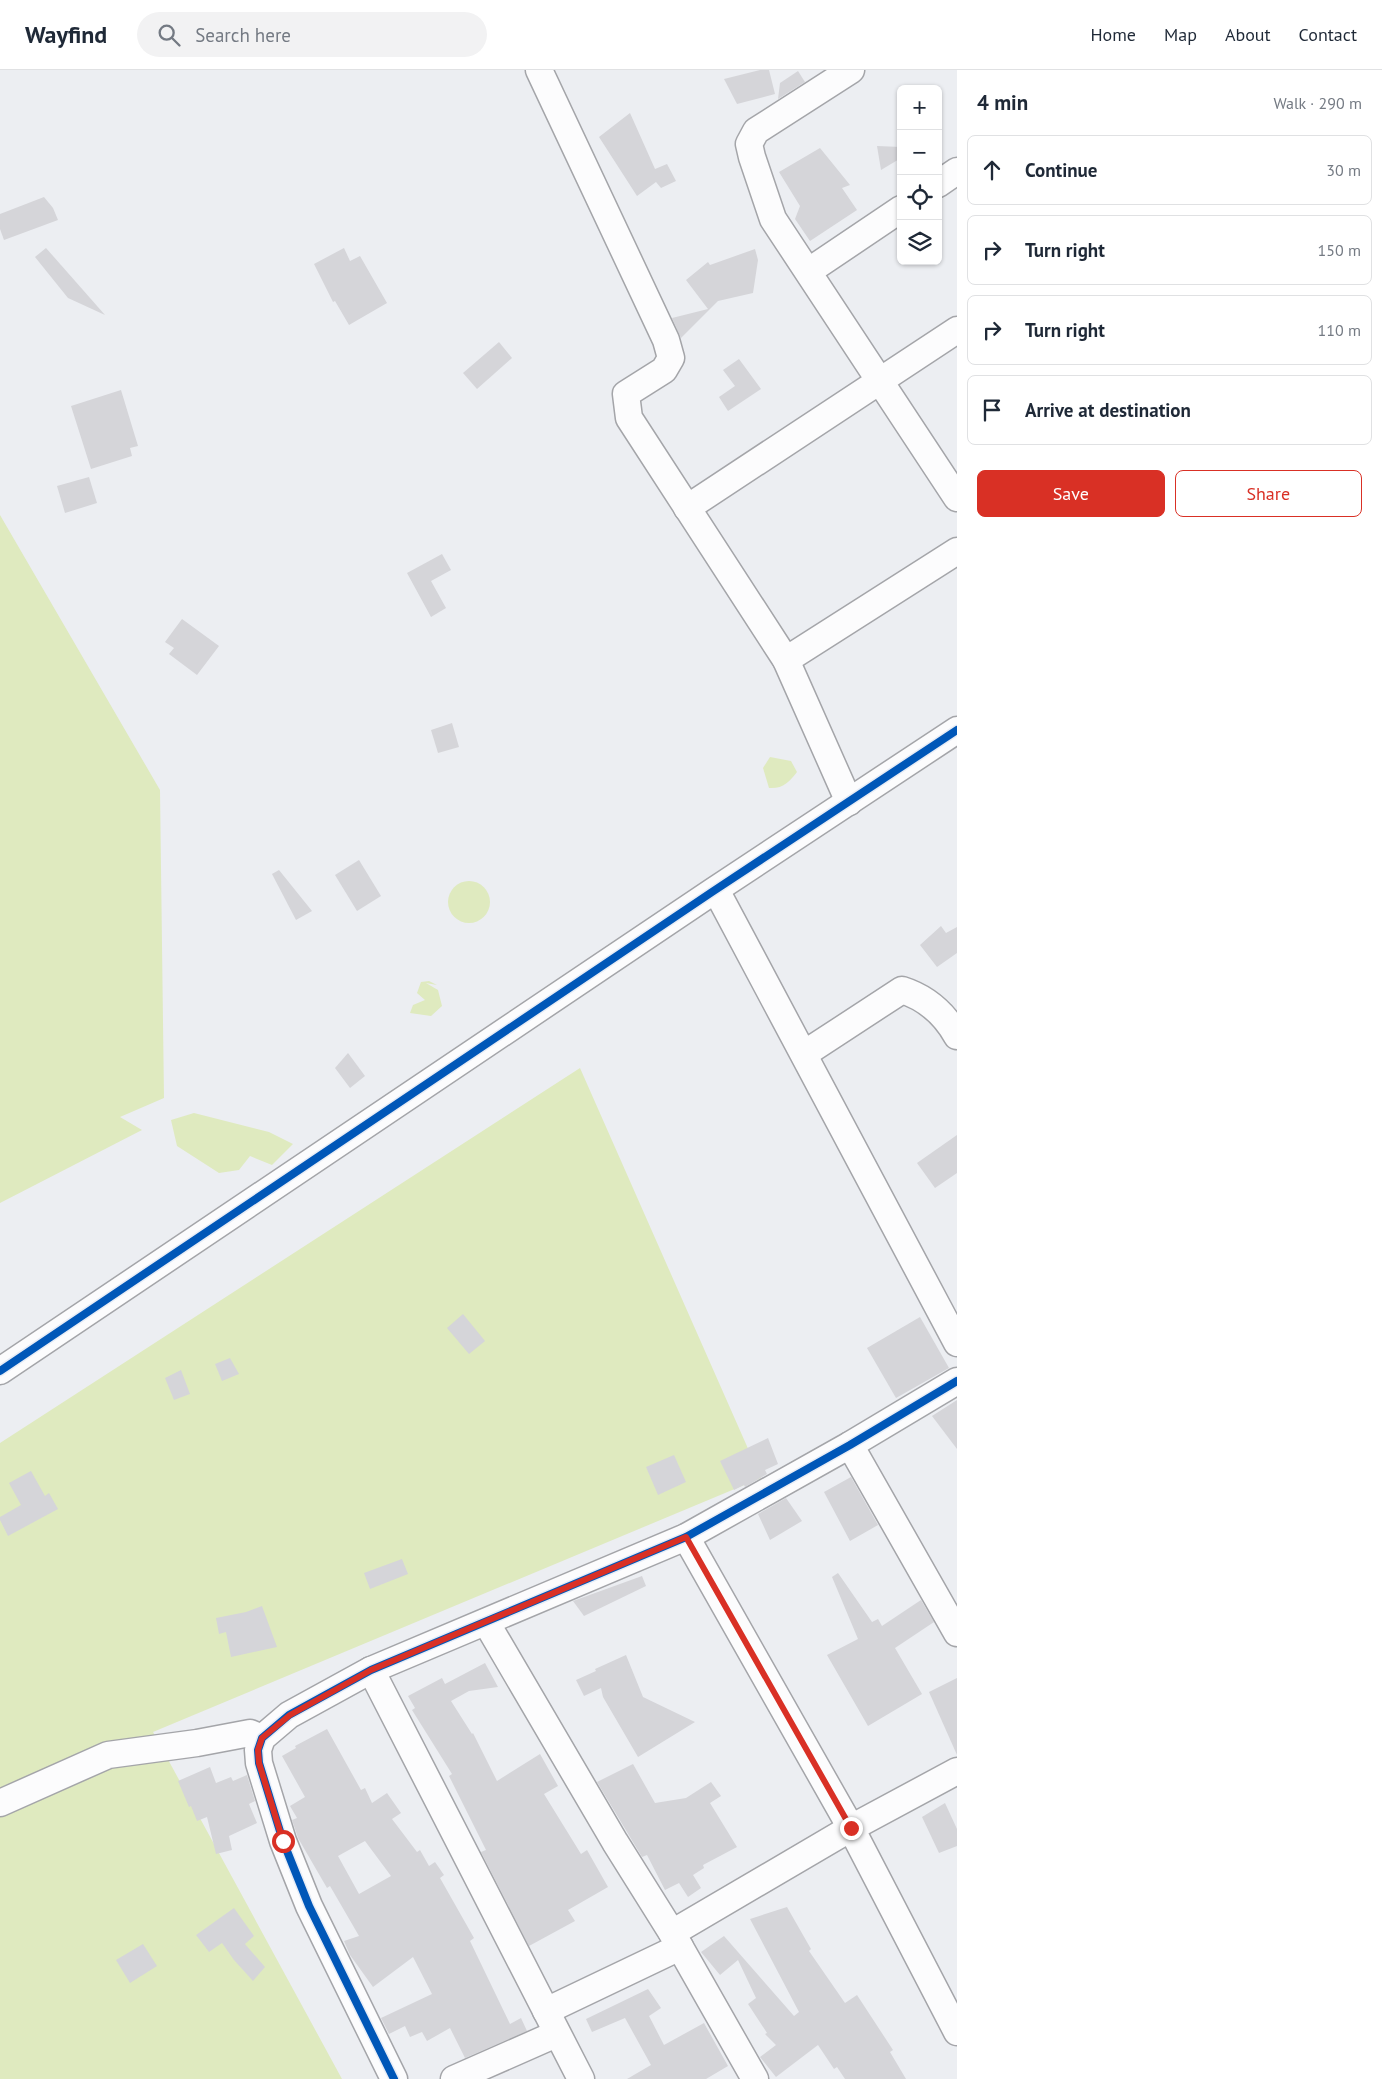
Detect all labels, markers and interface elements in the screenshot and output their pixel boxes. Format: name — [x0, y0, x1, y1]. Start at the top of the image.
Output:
search box — [137, 12, 487, 57]
text: Wayfind — [25, 19, 107, 50]
icon: search — [155, 21, 183, 49]
text: Search here — [195, 23, 291, 47]
text: Home — [1090, 23, 1136, 46]
text: Map — [1164, 23, 1197, 46]
text: About — [1225, 23, 1271, 46]
text: Contact — [1299, 23, 1357, 46]
map controls — [897, 85, 942, 265]
button: + — [897, 85, 942, 130]
text: 4 min — [977, 89, 1028, 116]
text: Walk · 290 m — [1273, 93, 1362, 113]
button: − — [897, 130, 942, 175]
icon: ahead — [978, 156, 1006, 184]
text: Continue — [1025, 158, 1097, 182]
text: 30 m — [1326, 160, 1361, 180]
button: locate — [897, 175, 942, 220]
button: layers — [897, 220, 942, 265]
icon: right — [978, 236, 1006, 264]
text: Turn right — [1025, 238, 1105, 262]
text: 150 m — [1318, 240, 1361, 260]
icon: right — [978, 316, 1006, 344]
text: Turn right — [1025, 318, 1105, 342]
text: 110 m — [1318, 320, 1361, 340]
icon: arrive — [978, 396, 1006, 424]
text: Arrive at destination — [1025, 398, 1191, 422]
button: Save — [977, 470, 1165, 517]
button: Share — [1175, 470, 1362, 517]
route end — [840, 1817, 863, 1840]
route start — [272, 1830, 295, 1853]

